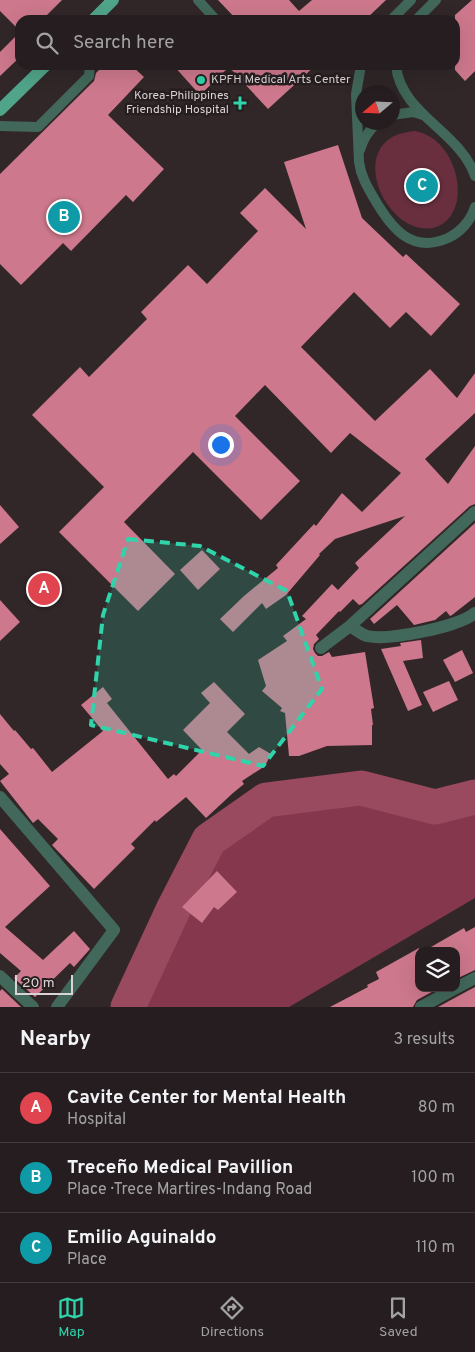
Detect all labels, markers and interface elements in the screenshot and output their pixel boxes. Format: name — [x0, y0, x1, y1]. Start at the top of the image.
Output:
search box — [15, 15, 460, 70]
icon: search — [33, 29, 61, 57]
text: Search here — [73, 31, 175, 55]
place label: KPFH Medical Arts Center — [211, 72, 351, 88]
marker: KPFH Medical Arts Center — [195, 74, 207, 86]
north arrow — [355, 85, 400, 130]
place label: Korea-Philippines Friendship Hospital — [126, 88, 229, 118]
marker: Korea-Philippines Friendship Hospital — [233, 96, 247, 110]
pin: C — [406, 167, 438, 205]
pin: B — [48, 198, 80, 236]
your location — [208, 432, 234, 458]
pin: A — [28, 570, 60, 608]
map controls — [415, 947, 460, 992]
button: layers — [415, 947, 460, 992]
scale bar — [15, 972, 72, 995]
text: 20 m — [22, 975, 55, 992]
text: Nearby — [20, 1026, 91, 1053]
text: 3 results — [393, 1030, 455, 1050]
text: Cavite Center for Mental Health — [67, 1086, 346, 1110]
text: A — [30, 1098, 42, 1118]
text: 80 m — [418, 1098, 455, 1118]
text: Hospital — [67, 1110, 126, 1130]
text: Treceño Medical Pavillion — [67, 1156, 293, 1180]
text: B — [30, 1168, 42, 1188]
text: 100 m — [411, 1168, 455, 1188]
text: Place · Trece Martires-Indang Road — [67, 1180, 312, 1200]
text: Emilio Aguinaldo — [67, 1226, 217, 1250]
text: C — [31, 1238, 41, 1258]
text: 110 m — [415, 1238, 455, 1258]
text: Place — [67, 1250, 107, 1270]
tab: Map — [57, 1294, 85, 1341]
tab: Directions — [200, 1294, 264, 1341]
tab: Saved — [379, 1294, 418, 1341]

